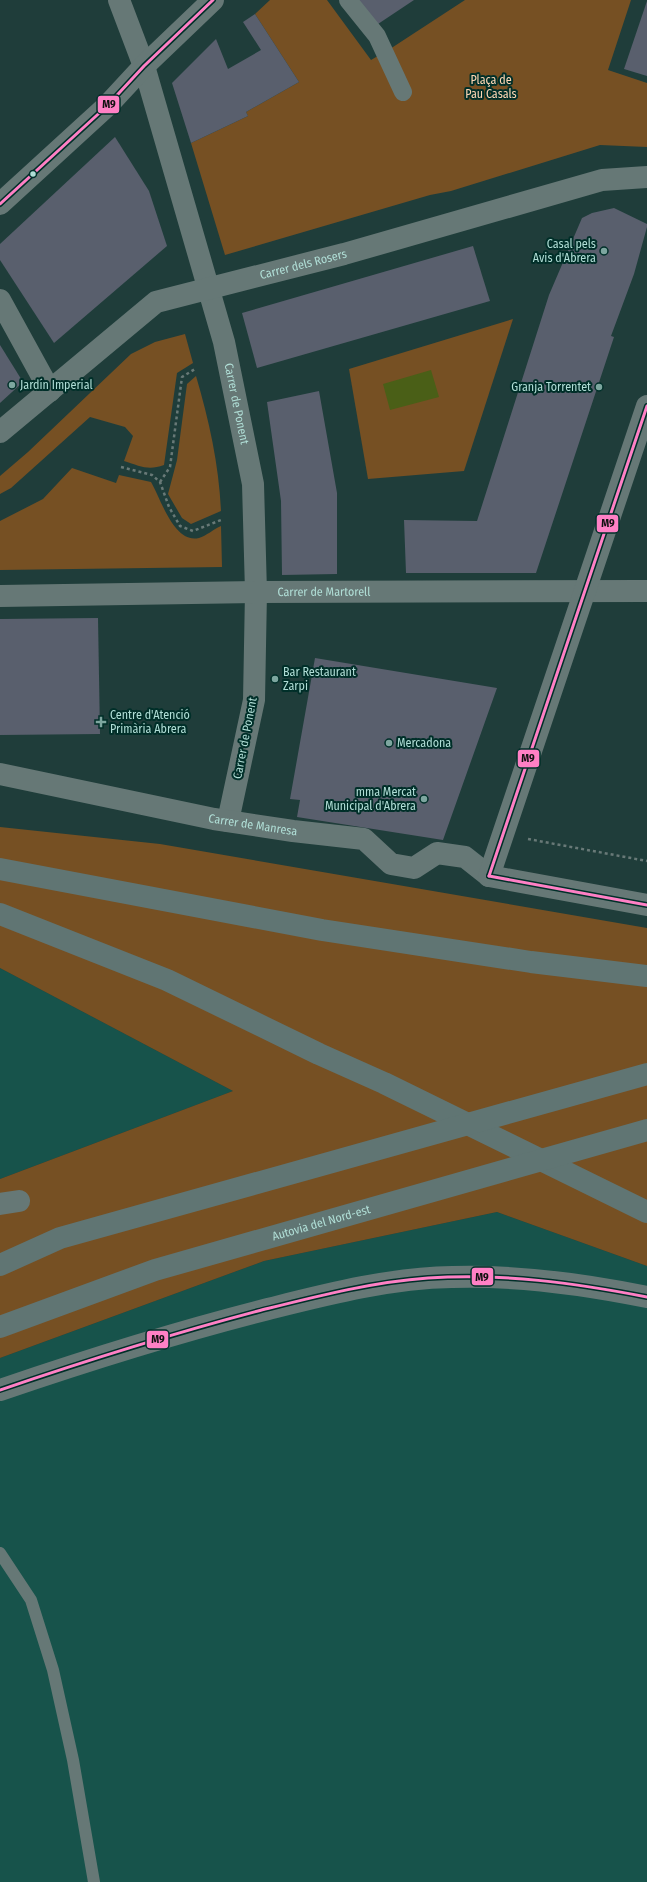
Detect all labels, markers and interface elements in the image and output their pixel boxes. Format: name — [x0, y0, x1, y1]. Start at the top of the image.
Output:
park label: Plaça de Pau Casals — [465, 73, 517, 101]
line badge: M9 — [97, 95, 120, 114]
text: M9 — [102, 98, 116, 111]
unlabelled marker — [28, 169, 38, 179]
place label: Casal pels Avis d'Abrera — [533, 237, 596, 265]
marker: Casal pels Avis d'Abrera — [599, 246, 609, 256]
street label: Carrer dels Rosers — [258, 247, 348, 282]
street label: Carrer de Ponent — [221, 362, 252, 446]
place label: Jardín Imperial — [20, 378, 93, 392]
marker: Jardín Imperial — [7, 380, 17, 390]
place label: Granja Torrentet — [511, 380, 591, 394]
marker: Granja Torrentet — [594, 382, 604, 392]
line badge: M9 — [596, 514, 619, 533]
text: M9 — [601, 517, 615, 530]
street label: Carrer de Martorell — [277, 585, 370, 599]
place label: Bar Restaurant Zarpi — [283, 665, 356, 693]
marker: Bar Restaurant Zarpi — [270, 674, 280, 684]
street label: Carrer de Ponent — [230, 696, 260, 780]
place label: Centre d'Atenció Primària Abrera — [110, 708, 190, 736]
marker: Centre d'Atenció Primària Abrera — [95, 716, 107, 728]
place label: Mercadona — [397, 736, 451, 750]
marker: Mercadona — [384, 738, 394, 748]
line badge: M9 — [517, 749, 540, 768]
text: M9 — [521, 752, 535, 765]
place label: mma Mercat Municipal d'Abrera — [325, 785, 416, 813]
marker: mma Mercat Municipal d'Abrera — [419, 794, 429, 804]
street label: Carrer de Manresa — [207, 811, 298, 838]
street label: Autovia del Nord-est — [271, 1202, 372, 1243]
line badge: M9 — [471, 1267, 494, 1286]
text: M9 — [475, 1271, 489, 1284]
line badge: M9 — [146, 1330, 169, 1349]
text: M9 — [151, 1333, 165, 1346]

